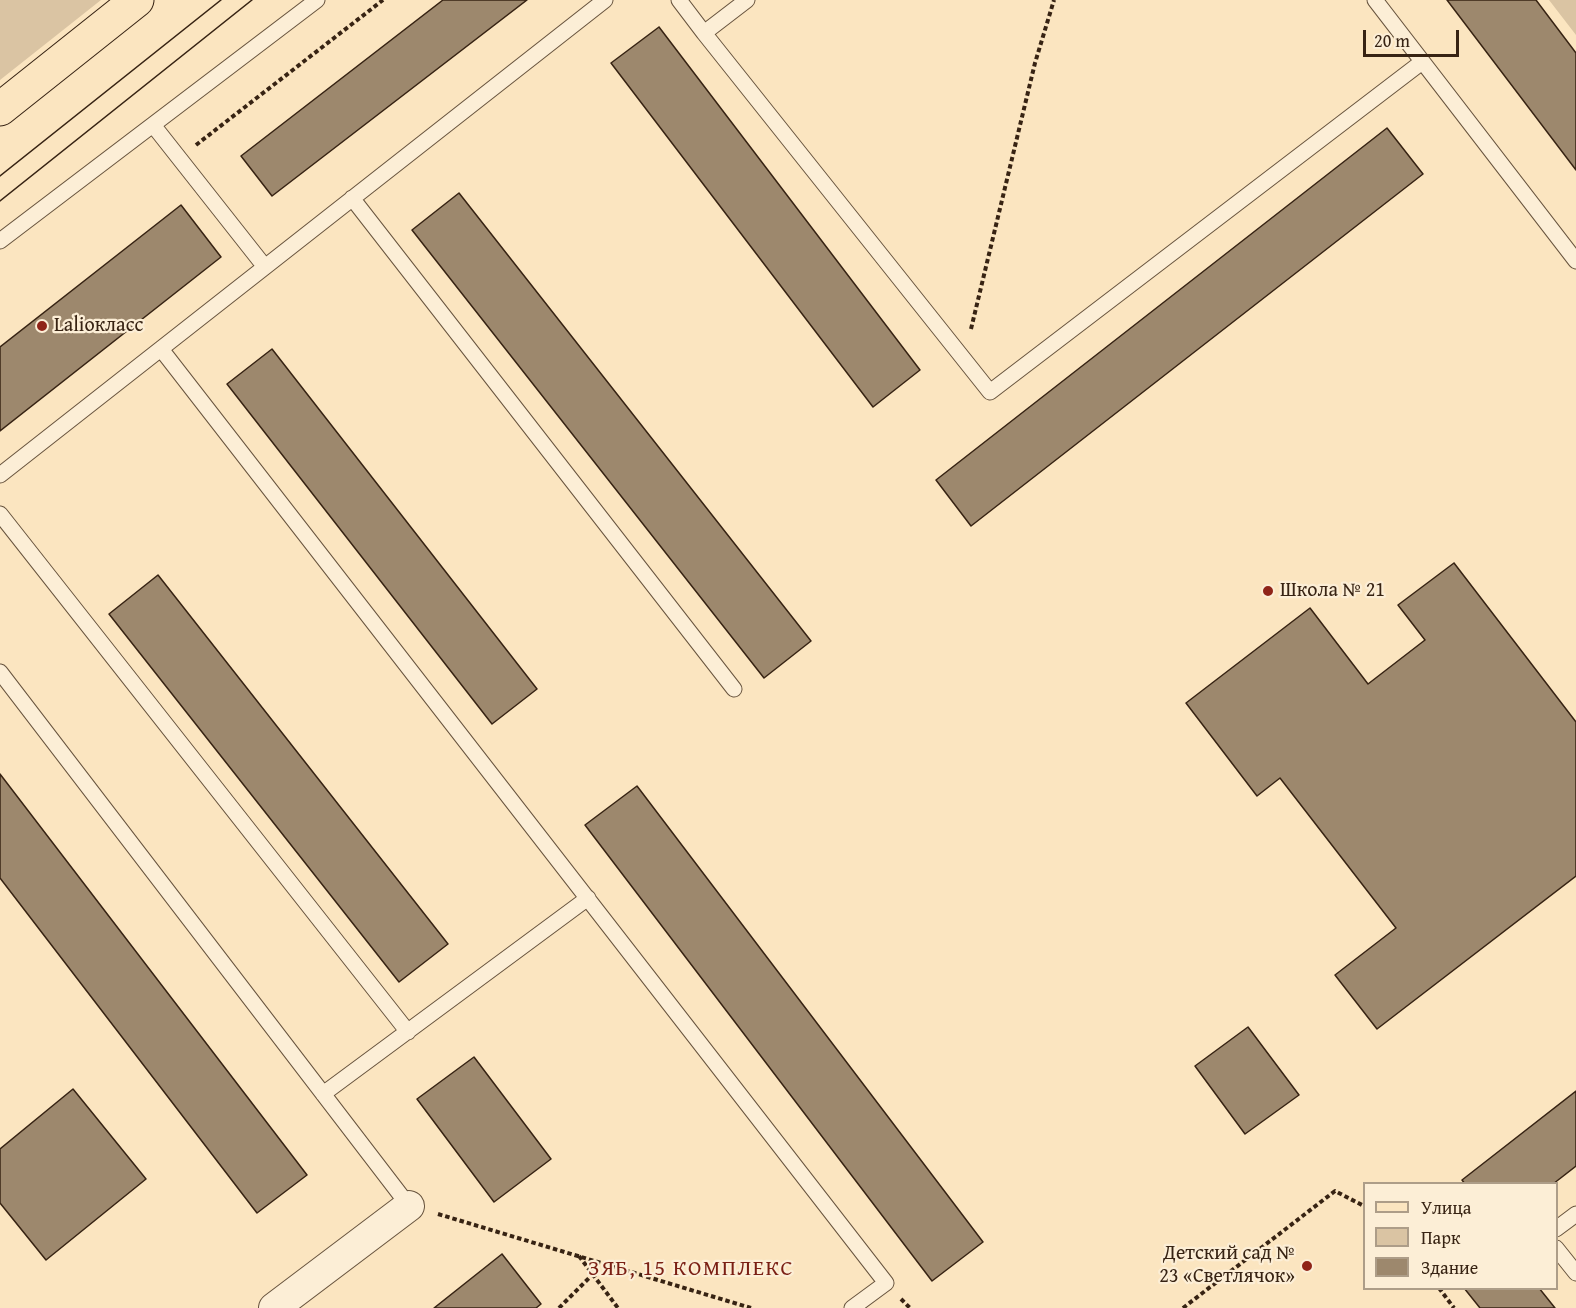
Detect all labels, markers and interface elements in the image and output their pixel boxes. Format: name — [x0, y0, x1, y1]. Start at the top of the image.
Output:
scale bar — [1366, 18, 1462, 56]
text: 20 m — [1374, 27, 1410, 54]
place label: Lalioкласс — [54, 314, 143, 338]
marker: Lalioкласс — [35, 319, 49, 333]
place label: Школа № 21 — [1280, 579, 1385, 603]
marker: Школа № 21 — [1261, 584, 1275, 598]
legend — [1363, 1182, 1558, 1290]
text: Улица — [1421, 1194, 1471, 1221]
text: Парк — [1421, 1224, 1460, 1251]
place label: Детский сад № 23 «Светлячок» — [1159, 1242, 1295, 1289]
text: Здание — [1421, 1254, 1478, 1281]
district label: ЗЯБ, 15 КОМПЛЕКС — [588, 1256, 794, 1282]
marker: Детский сад № 23 «Светлячок» — [1300, 1259, 1314, 1273]

